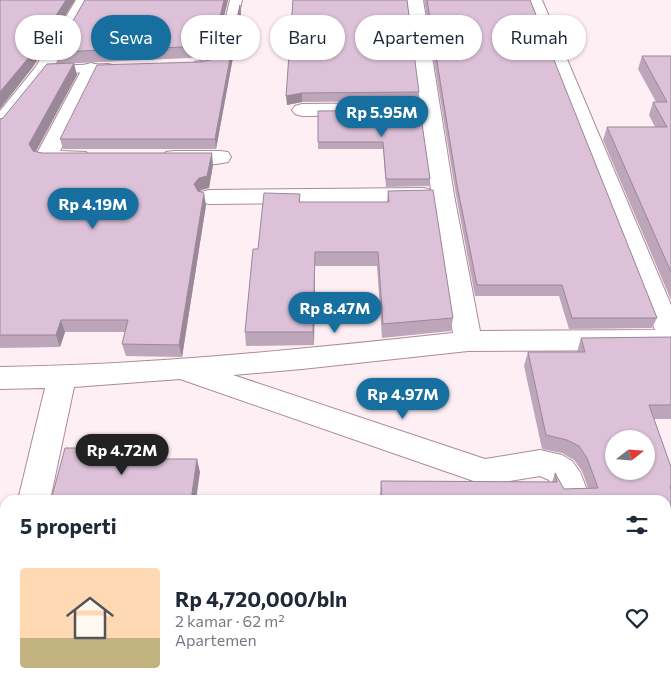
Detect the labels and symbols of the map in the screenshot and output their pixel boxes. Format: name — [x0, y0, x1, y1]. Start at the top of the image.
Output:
pin: Rp 5.95M — [330, 96, 434, 138]
pin: Rp 4.19M — [41, 188, 145, 230]
pin: Rp 8.47M — [283, 292, 387, 334]
pin: Rp 4.97M — [351, 378, 455, 420]
north arrow — [605, 430, 655, 480]
pin: Rp 4.72M — [70, 434, 174, 476]

